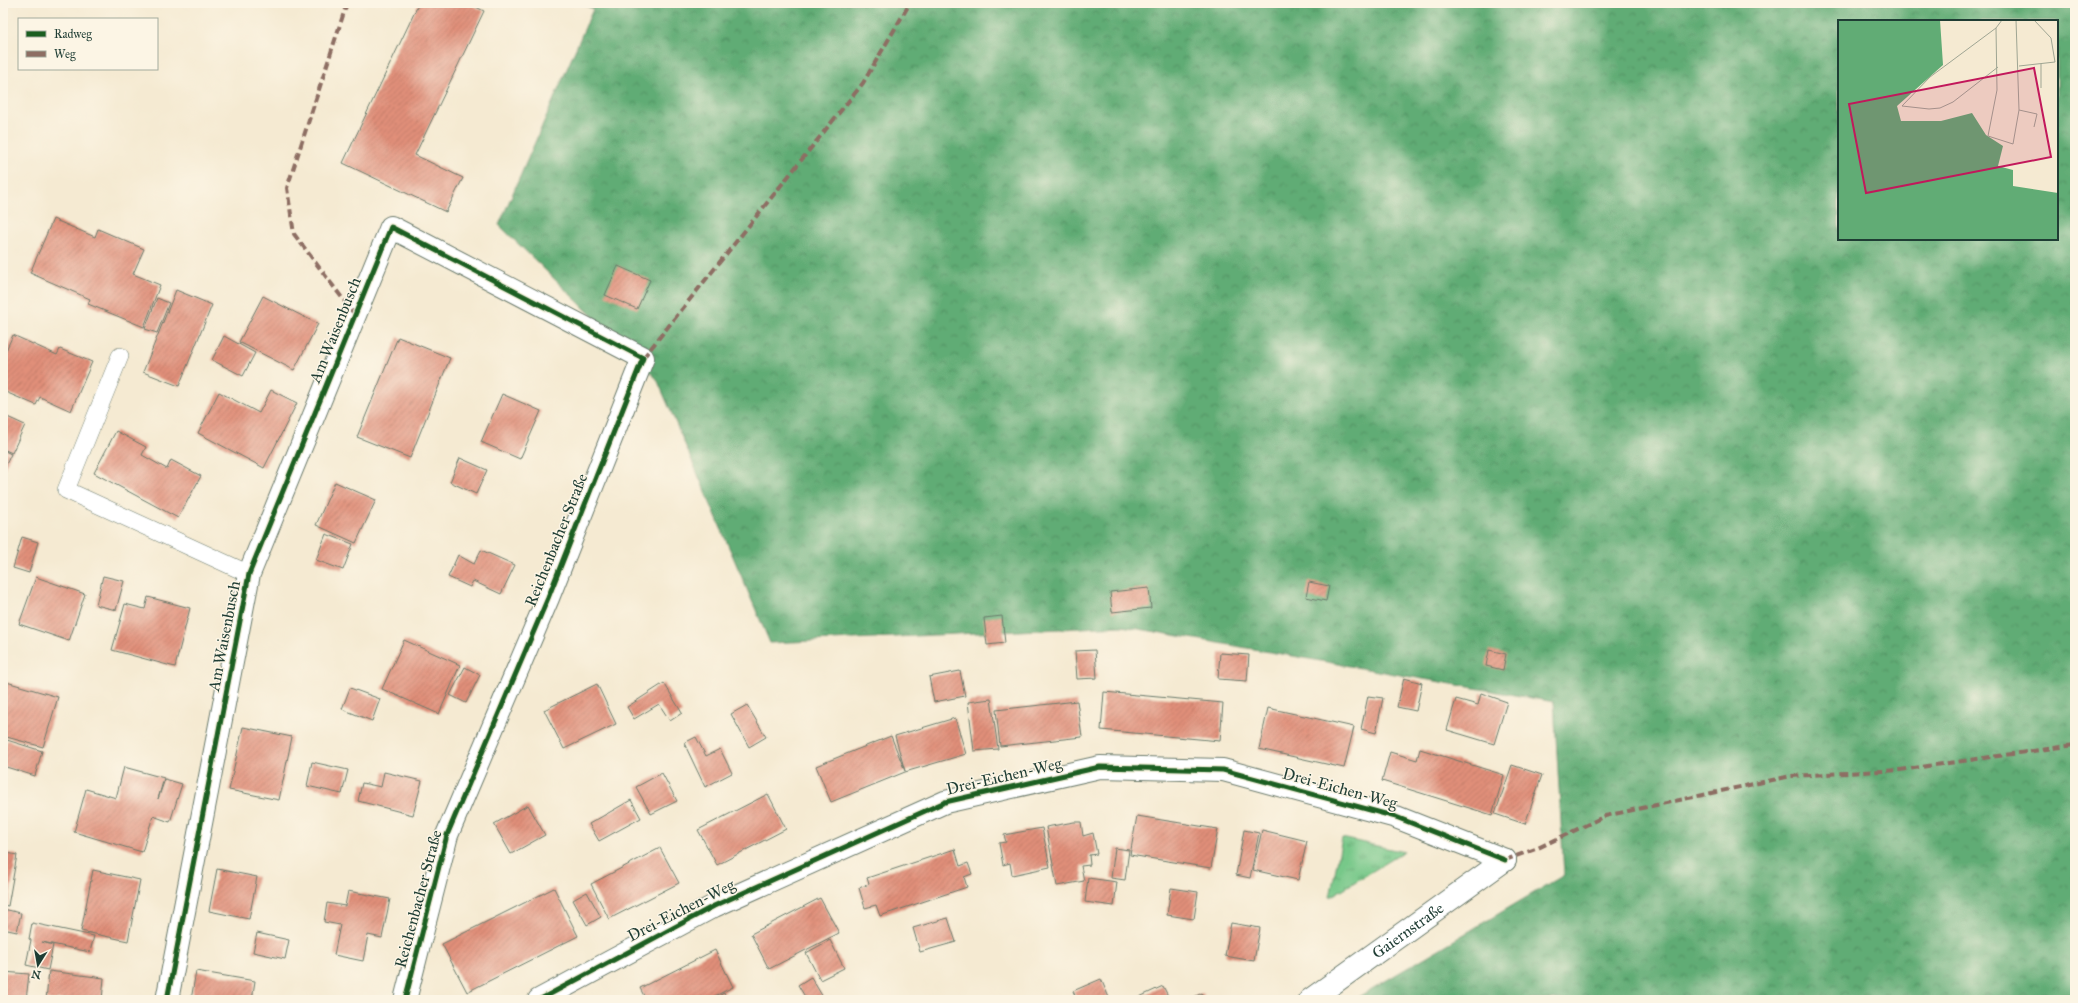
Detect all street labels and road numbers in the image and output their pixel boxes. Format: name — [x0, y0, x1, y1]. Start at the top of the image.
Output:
street label: Am Waisenbusch — [305, 274, 365, 386]
street label: Reichenbacher Straße — [521, 470, 591, 609]
street label: Am Waisenbusch — [204, 579, 244, 694]
street label: Drei-Eichen-Weg — [944, 753, 1064, 800]
street label: Drei-Eichen-Weg — [1280, 764, 1400, 814]
street label: Reichenbacher Straße — [390, 828, 446, 970]
street label: Drei-Eichen-Weg — [624, 874, 739, 946]
street label: Gaiernstraße — [1368, 898, 1447, 962]

